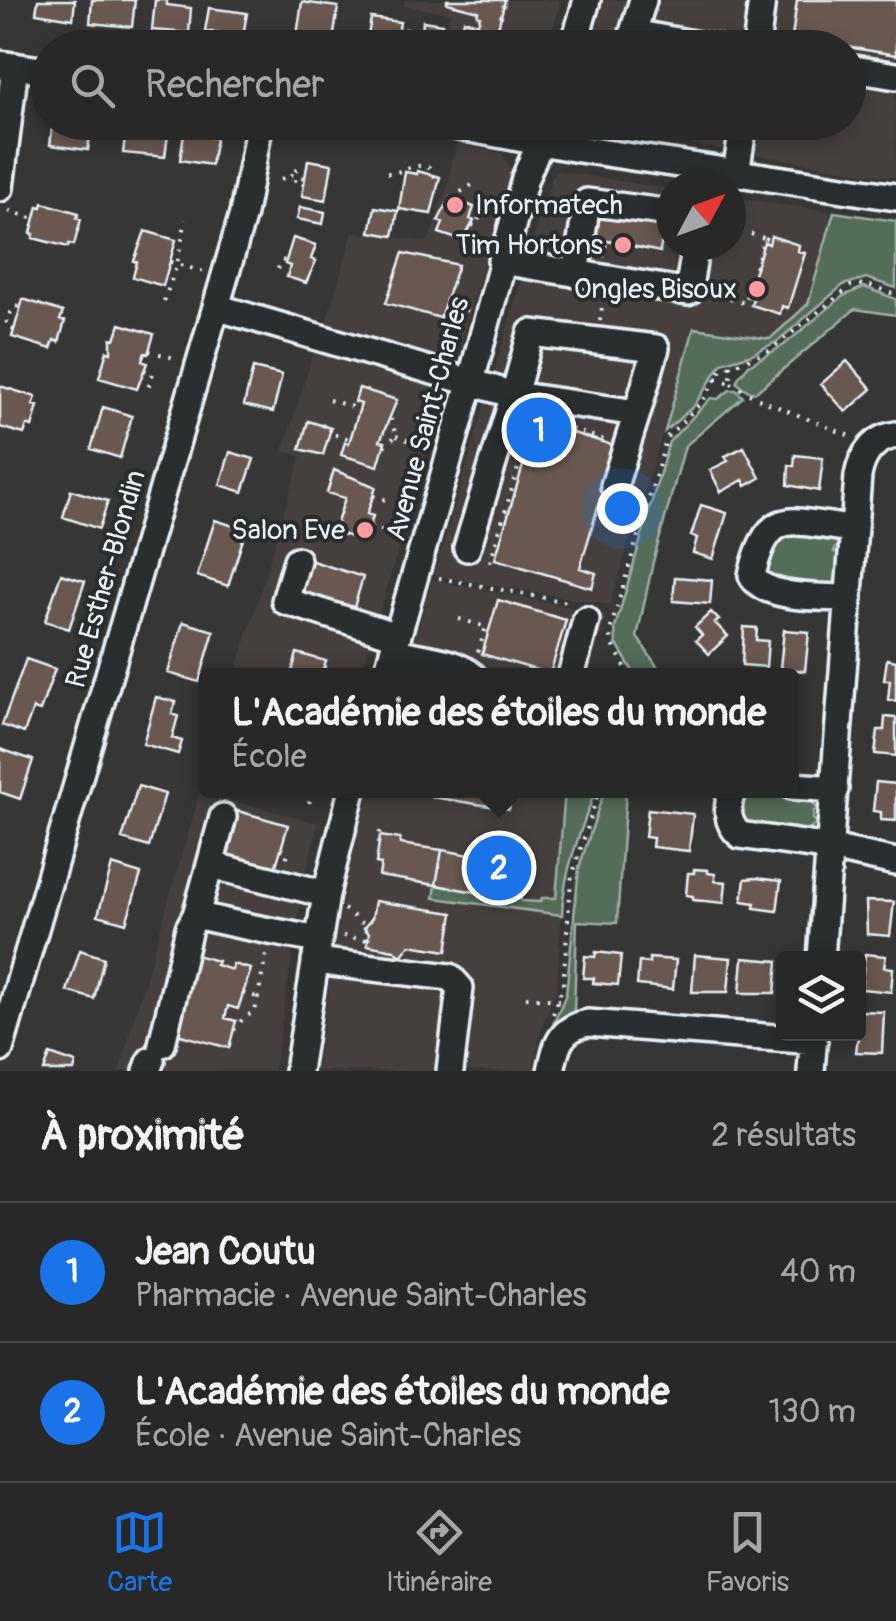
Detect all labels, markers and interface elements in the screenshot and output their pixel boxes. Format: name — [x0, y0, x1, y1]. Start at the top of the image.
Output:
search box — [30, 30, 866, 140]
icon: search — [65, 58, 120, 113]
text: Rechercher — [145, 61, 325, 109]
north arrow — [656, 170, 746, 260]
place label: Informatech — [475, 188, 623, 223]
marker: Informatech — [444, 194, 466, 216]
place label: Tim Hortons — [456, 228, 603, 263]
marker: Tim Hortons — [612, 234, 634, 256]
place label: Ongles Bisoux — [574, 272, 737, 307]
marker: Ongles Bisoux — [746, 278, 768, 300]
street label: Avenue Saint-Charles — [379, 293, 478, 545]
pin: 1 — [506, 392, 572, 468]
street label: Rue Esther-Blondin — [58, 466, 154, 692]
your location — [597, 483, 648, 534]
place label: Salon Eve — [231, 513, 345, 548]
marker: Salon Eve — [354, 519, 376, 541]
popup — [199, 668, 799, 798]
text: L'Académie des étoiles du monde — [232, 689, 766, 737]
text: École — [232, 737, 306, 777]
pin: 2 — [466, 830, 532, 906]
map controls — [776, 951, 866, 1041]
button: layers — [776, 951, 866, 1041]
text: À proximité — [40, 1110, 245, 1162]
text: 2 résultats — [711, 1116, 856, 1156]
text: Jean Coutu — [135, 1228, 316, 1276]
text: 1 — [66, 1252, 79, 1292]
text: 40 m — [780, 1252, 856, 1292]
text: Pharmacie · Avenue Saint-Charles — [135, 1276, 587, 1316]
text: L'Académie des étoiles du monde — [135, 1368, 670, 1416]
text: 2 — [64, 1392, 81, 1432]
text: 130 m — [768, 1392, 856, 1432]
text: École · Avenue Saint-Charles — [135, 1416, 521, 1456]
tab: Carte — [107, 1505, 172, 1600]
tab: Itinéraire — [386, 1505, 492, 1600]
tab: Favoris — [706, 1505, 789, 1600]

